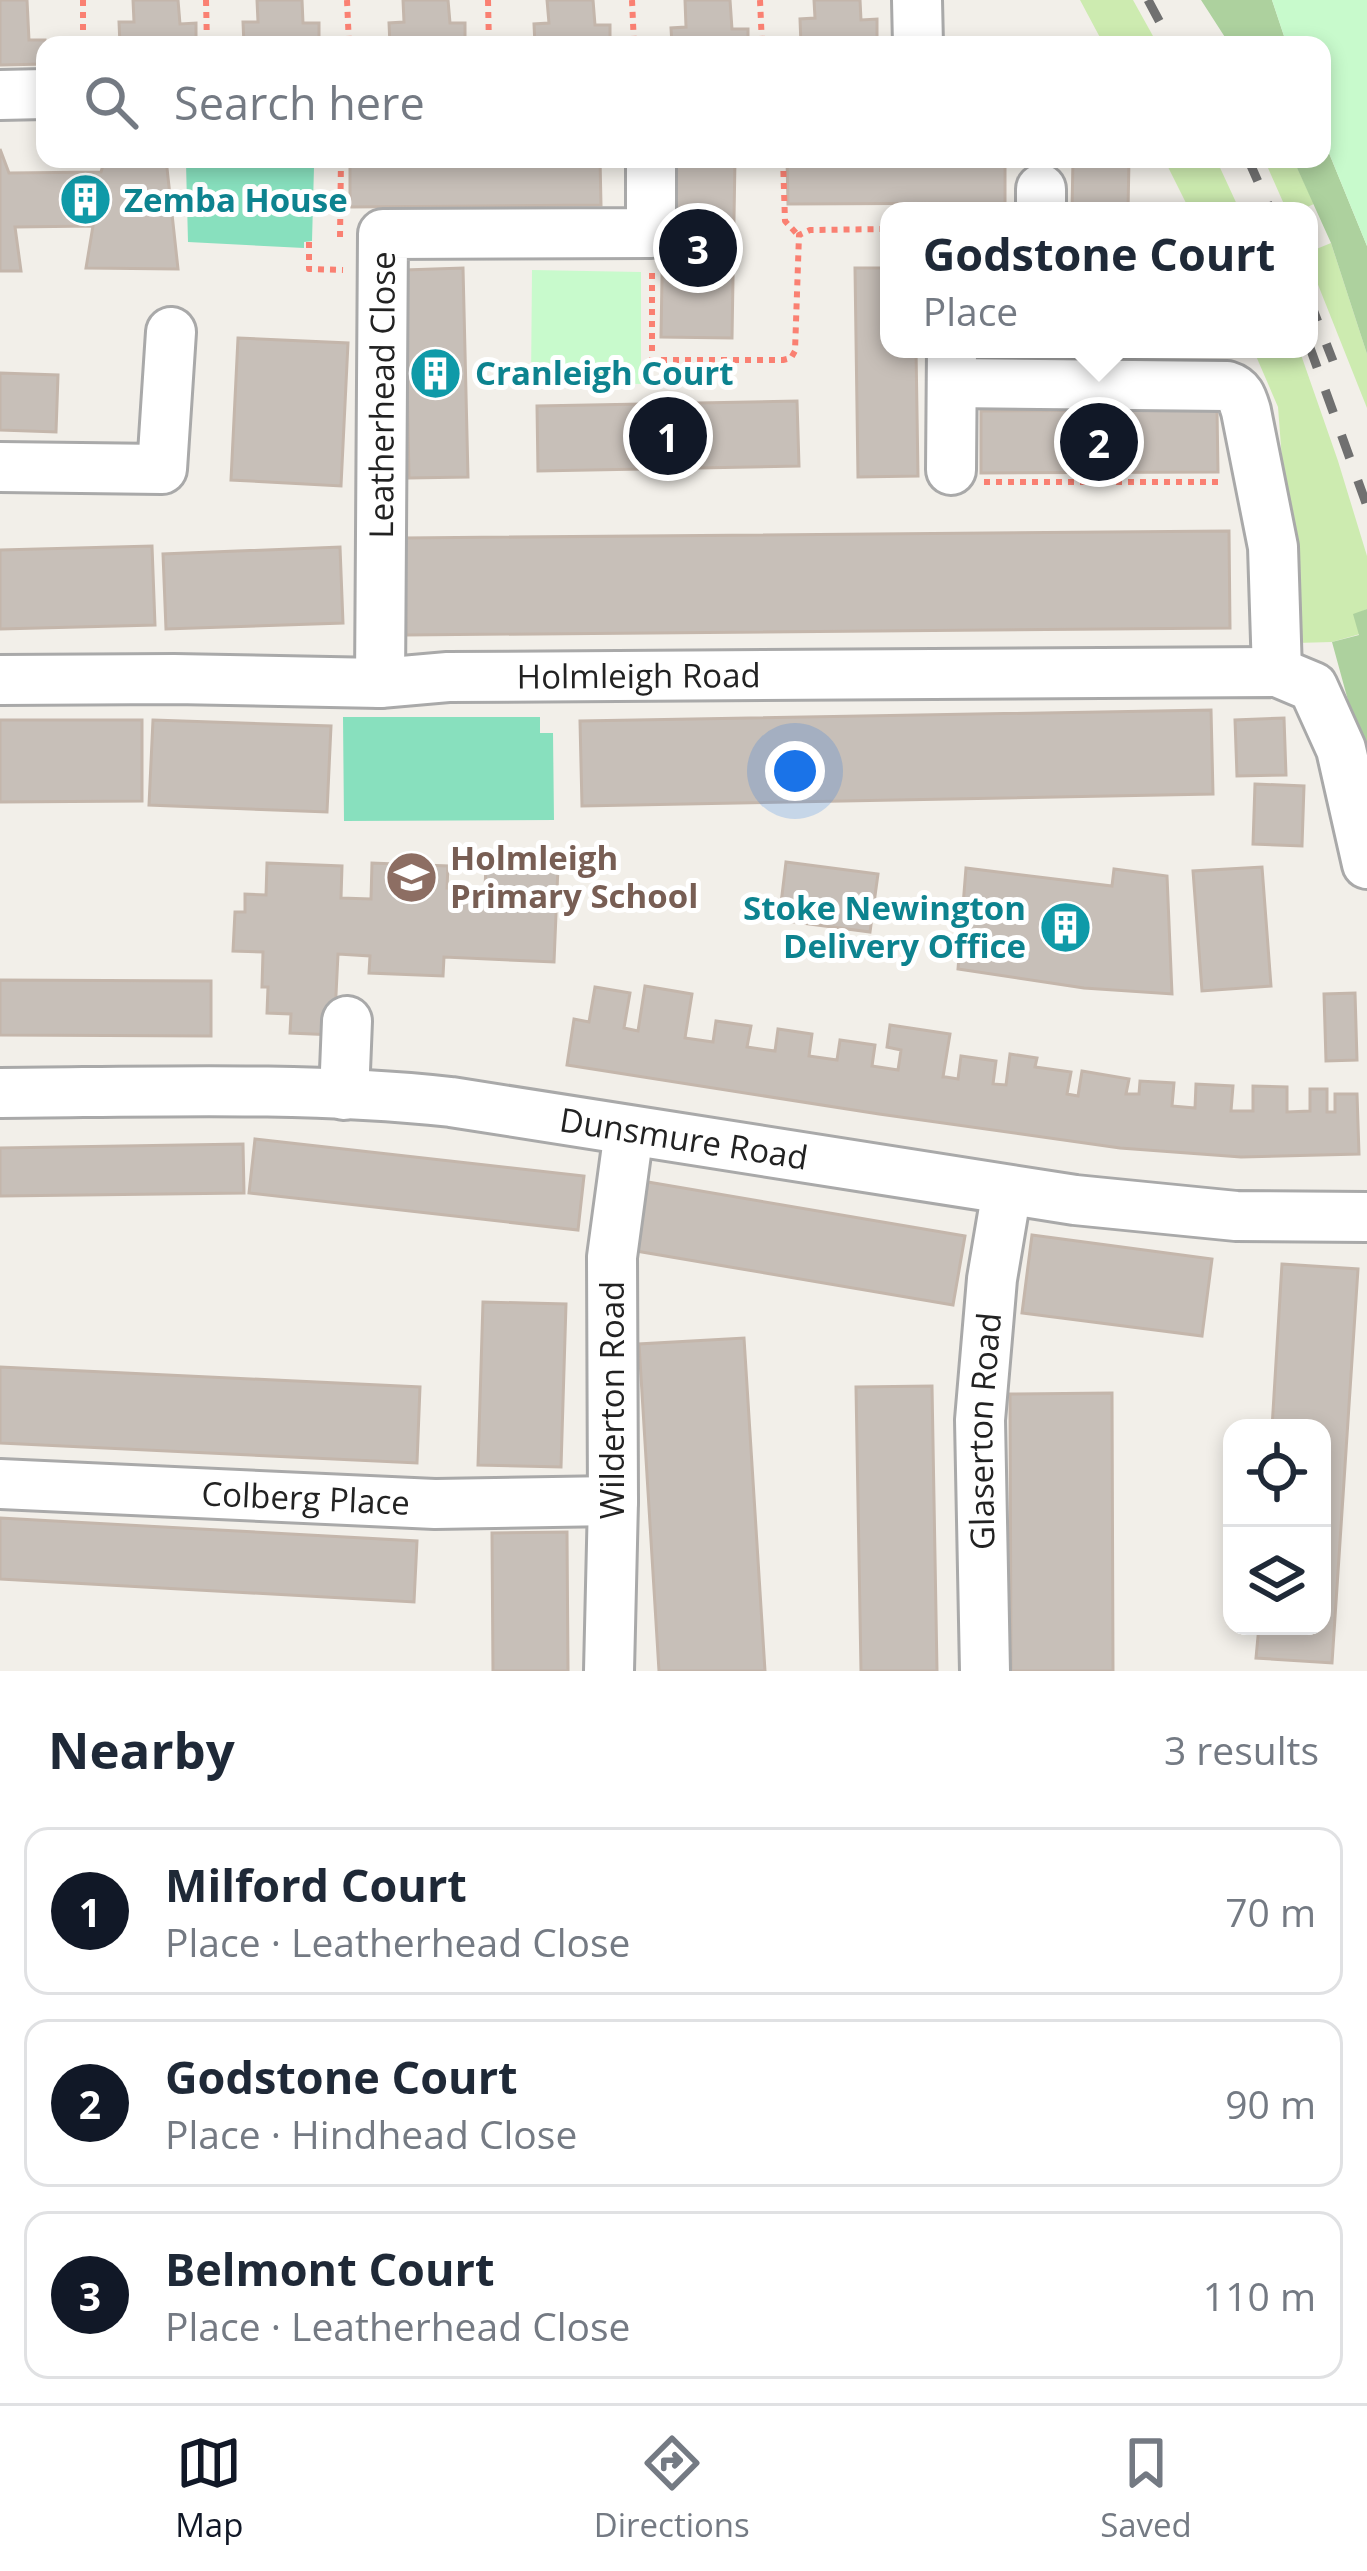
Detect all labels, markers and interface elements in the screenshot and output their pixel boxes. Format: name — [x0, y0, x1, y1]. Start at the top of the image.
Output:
search box — [36, 36, 1331, 168]
icon: search — [78, 69, 144, 135]
text: Search here — [174, 72, 425, 133]
building icon: Zemba House — [57, 172, 113, 228]
place label: Zemba House — [124, 177, 348, 222]
popup — [880, 202, 1318, 358]
pin: 3 — [659, 203, 737, 293]
text: Godstone Court — [923, 223, 1275, 284]
street label: Leatherhead Close — [358, 251, 405, 539]
text: Place — [923, 284, 1018, 337]
building icon: Cranleigh Court — [408, 345, 464, 401]
place label: Cranleigh Court — [475, 350, 734, 395]
pin: 1 — [629, 391, 707, 481]
pin: 2 — [1060, 397, 1138, 487]
street label: Holmleigh Road — [517, 652, 761, 699]
your location — [765, 741, 825, 801]
place label: Holmleigh Primary School — [450, 835, 698, 918]
school or university icon: Holmleigh Primary School — [383, 849, 439, 905]
place label: Stoke Newington Delivery Office — [743, 885, 1026, 968]
building icon: Stoke Newington Delivery Office — [1037, 899, 1093, 955]
street label: Dunsmure Road — [557, 1096, 811, 1180]
street label: Wilderton Road — [589, 1281, 634, 1519]
street label: Glaserton Road — [957, 1311, 1011, 1550]
map controls — [1223, 1419, 1331, 1635]
button: locate — [1223, 1419, 1331, 1527]
street label: Colberg Place — [200, 1470, 411, 1525]
button: layers — [1223, 1527, 1331, 1635]
text: Nearby — [48, 1714, 235, 1784]
text: 3 results — [1164, 1723, 1319, 1776]
text: Milford Court — [165, 1854, 467, 1915]
text: 1 — [79, 1885, 101, 1938]
text: 70 m — [1225, 1885, 1316, 1938]
text: Place · Leatherhead Close — [165, 1915, 631, 1968]
text: Godstone Court — [165, 2046, 518, 2107]
text: 2 — [79, 2077, 101, 2130]
text: 90 m — [1225, 2077, 1316, 2130]
text: Place · Hindhead Close — [165, 2107, 577, 2160]
text: Belmont Court — [165, 2238, 494, 2299]
text: 3 — [79, 2269, 101, 2322]
text: 110 m — [1203, 2269, 1316, 2322]
text: Place · Leatherhead Close — [165, 2299, 631, 2352]
tab: Map — [175, 2430, 243, 2547]
tab: Directions — [594, 2430, 750, 2547]
tab: Saved — [1100, 2430, 1192, 2547]

